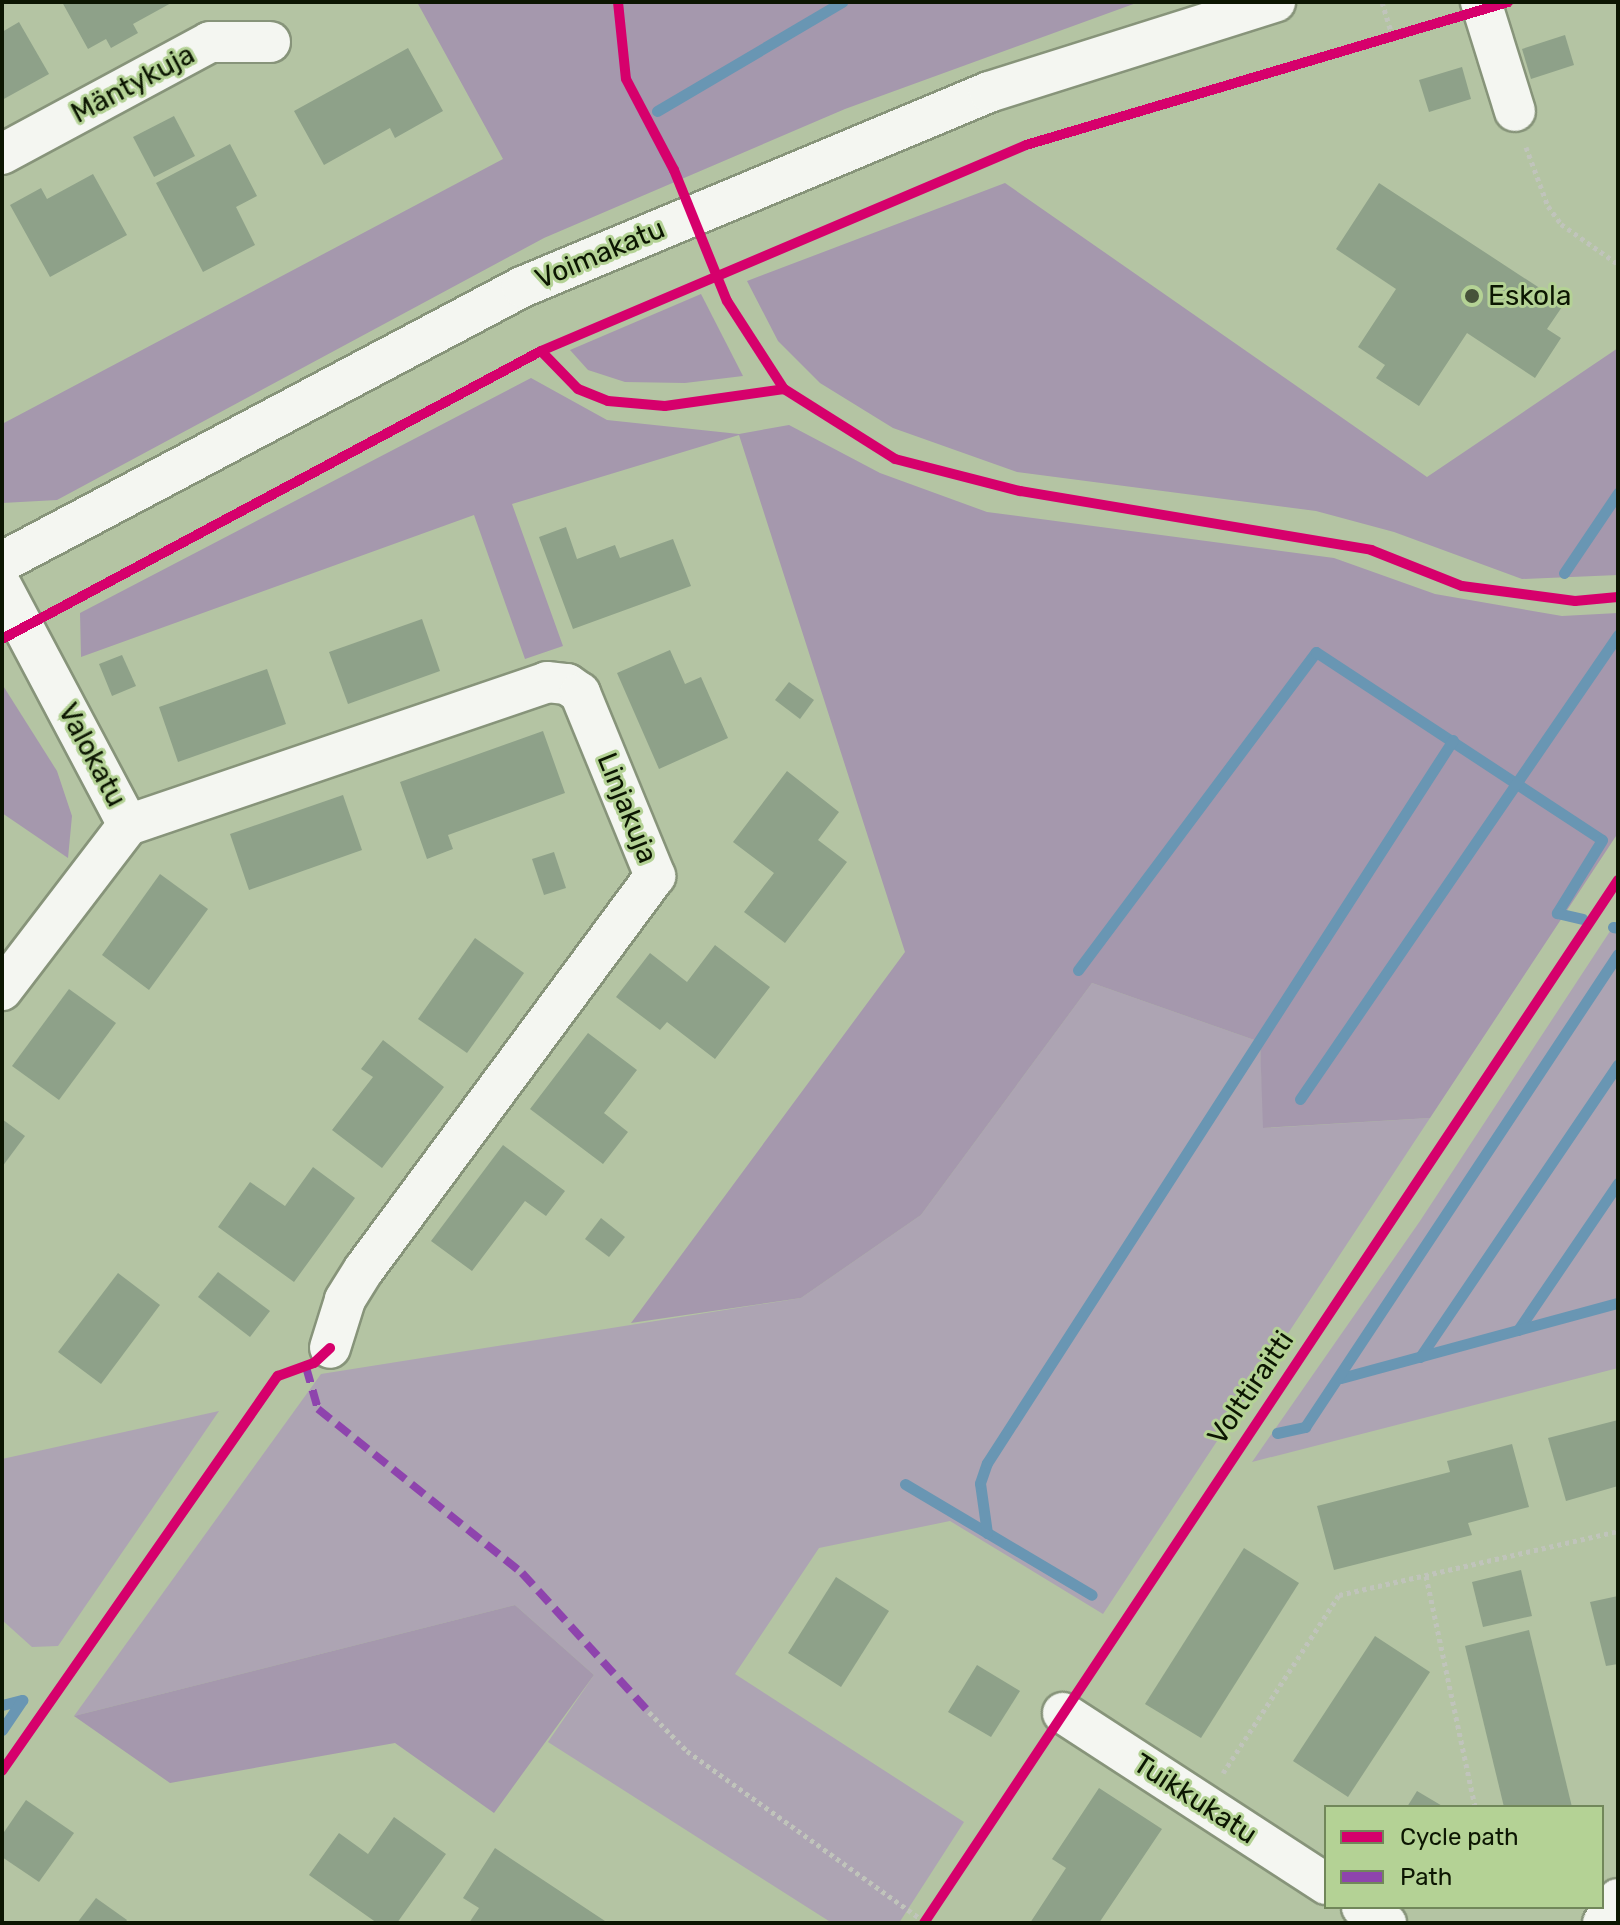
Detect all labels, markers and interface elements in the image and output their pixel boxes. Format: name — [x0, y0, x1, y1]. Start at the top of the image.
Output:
street label: Mäntykuja — [66, 38, 200, 130]
street label: Voimakatu — [530, 212, 670, 296]
place label: Eskola — [1488, 279, 1571, 313]
marker: Eskola — [1463, 287, 1481, 305]
street label: Valokatu — [51, 697, 133, 813]
street label: Linjakuja — [590, 748, 664, 868]
street label: Volttiraitti — [1201, 1325, 1301, 1451]
street label: Tuikkukatu — [1127, 1747, 1263, 1851]
legend — [1324, 1805, 1604, 1909]
text: Cycle path — [1400, 1823, 1519, 1851]
text: Path — [1400, 1863, 1452, 1891]

